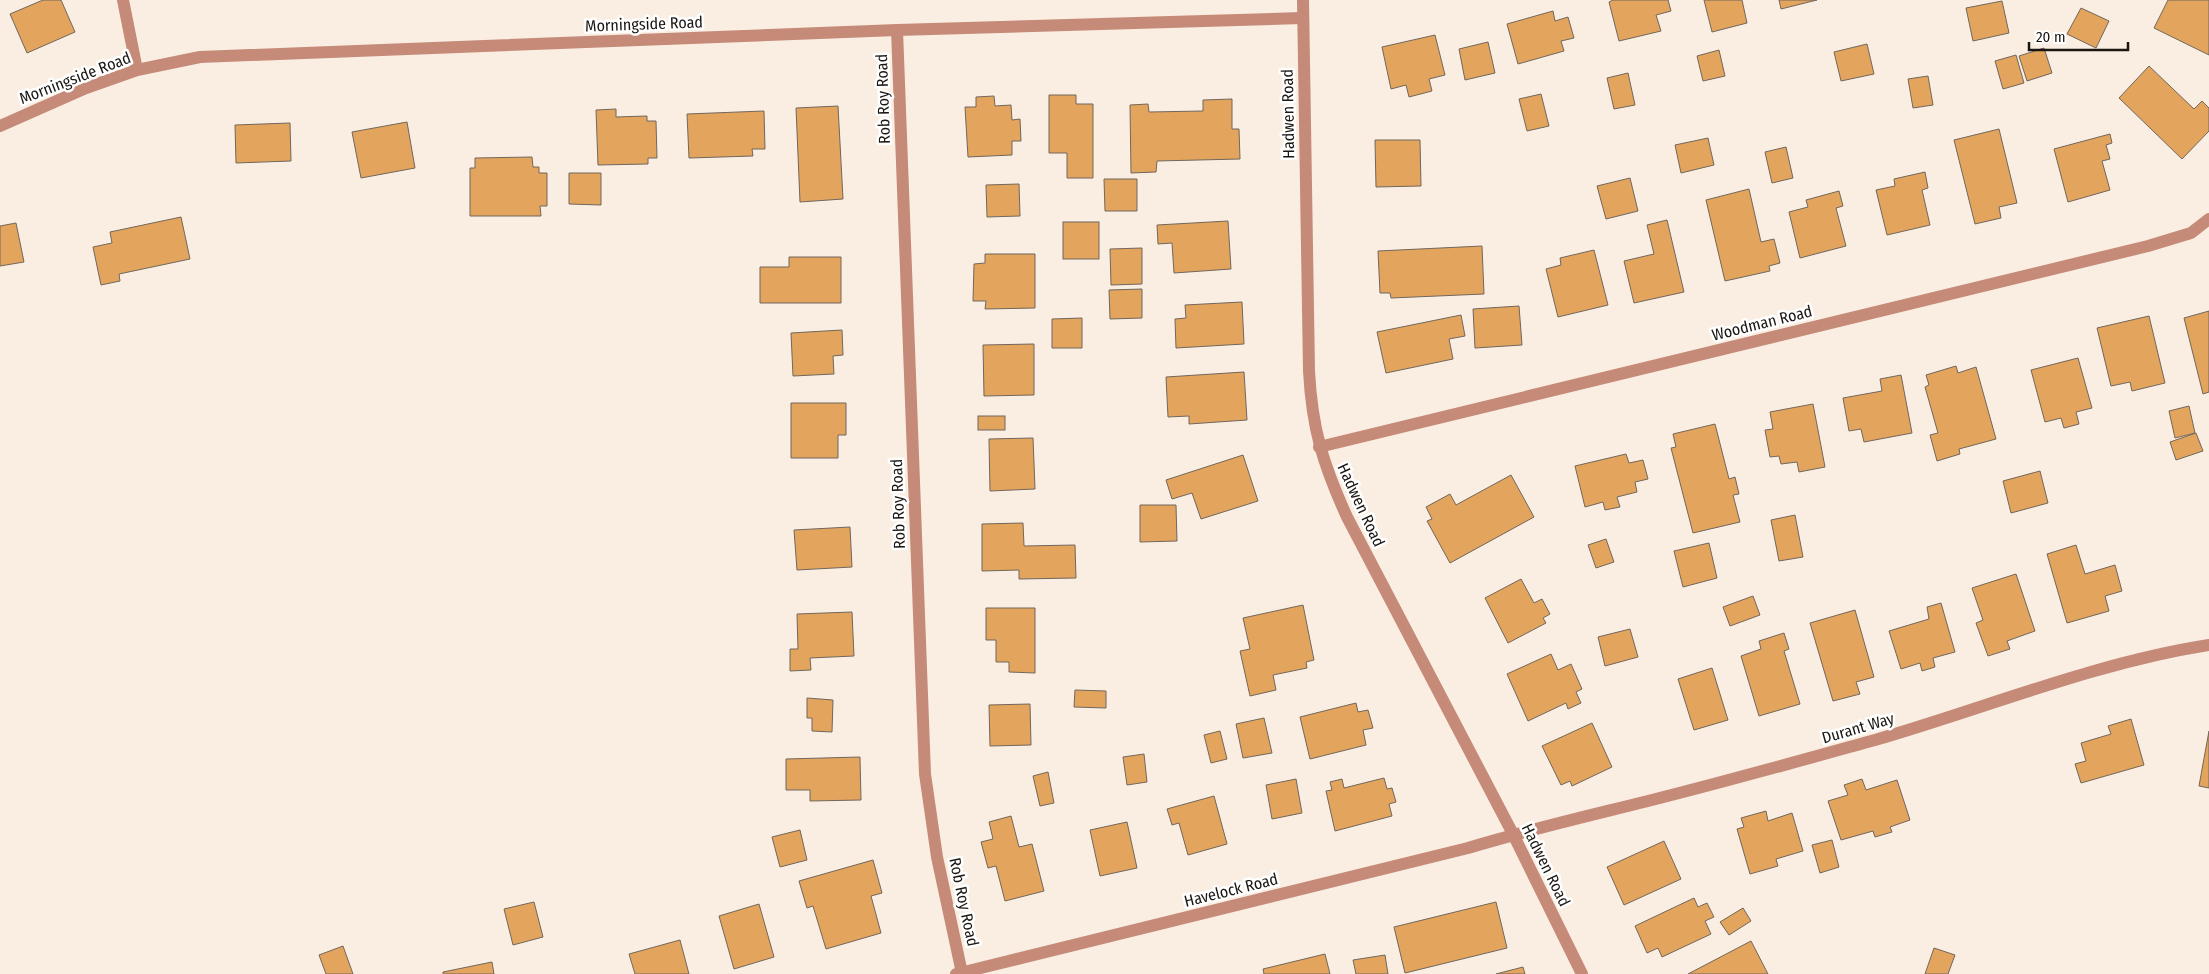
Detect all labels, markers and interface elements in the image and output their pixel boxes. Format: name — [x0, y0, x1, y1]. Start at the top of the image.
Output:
street label: Morningside Road — [585, 12, 703, 36]
scale bar — [2029, 20, 2128, 52]
text: 20 m — [2036, 28, 2066, 46]
street label: Morningside Road — [17, 48, 133, 108]
street label: Rob Roy Road — [872, 54, 894, 144]
street label: Hadwen Road — [1278, 69, 1298, 159]
street label: Woodman Road — [1710, 301, 1814, 345]
street label: Rob Roy Road — [887, 459, 909, 549]
street label: Hadwen Road — [1333, 460, 1389, 550]
street label: Durant Way — [1820, 708, 1897, 747]
street label: Hadwen Road — [1518, 820, 1574, 910]
street label: Rob Roy Road — [945, 856, 983, 948]
street label: Havelock Road — [1182, 869, 1280, 911]

